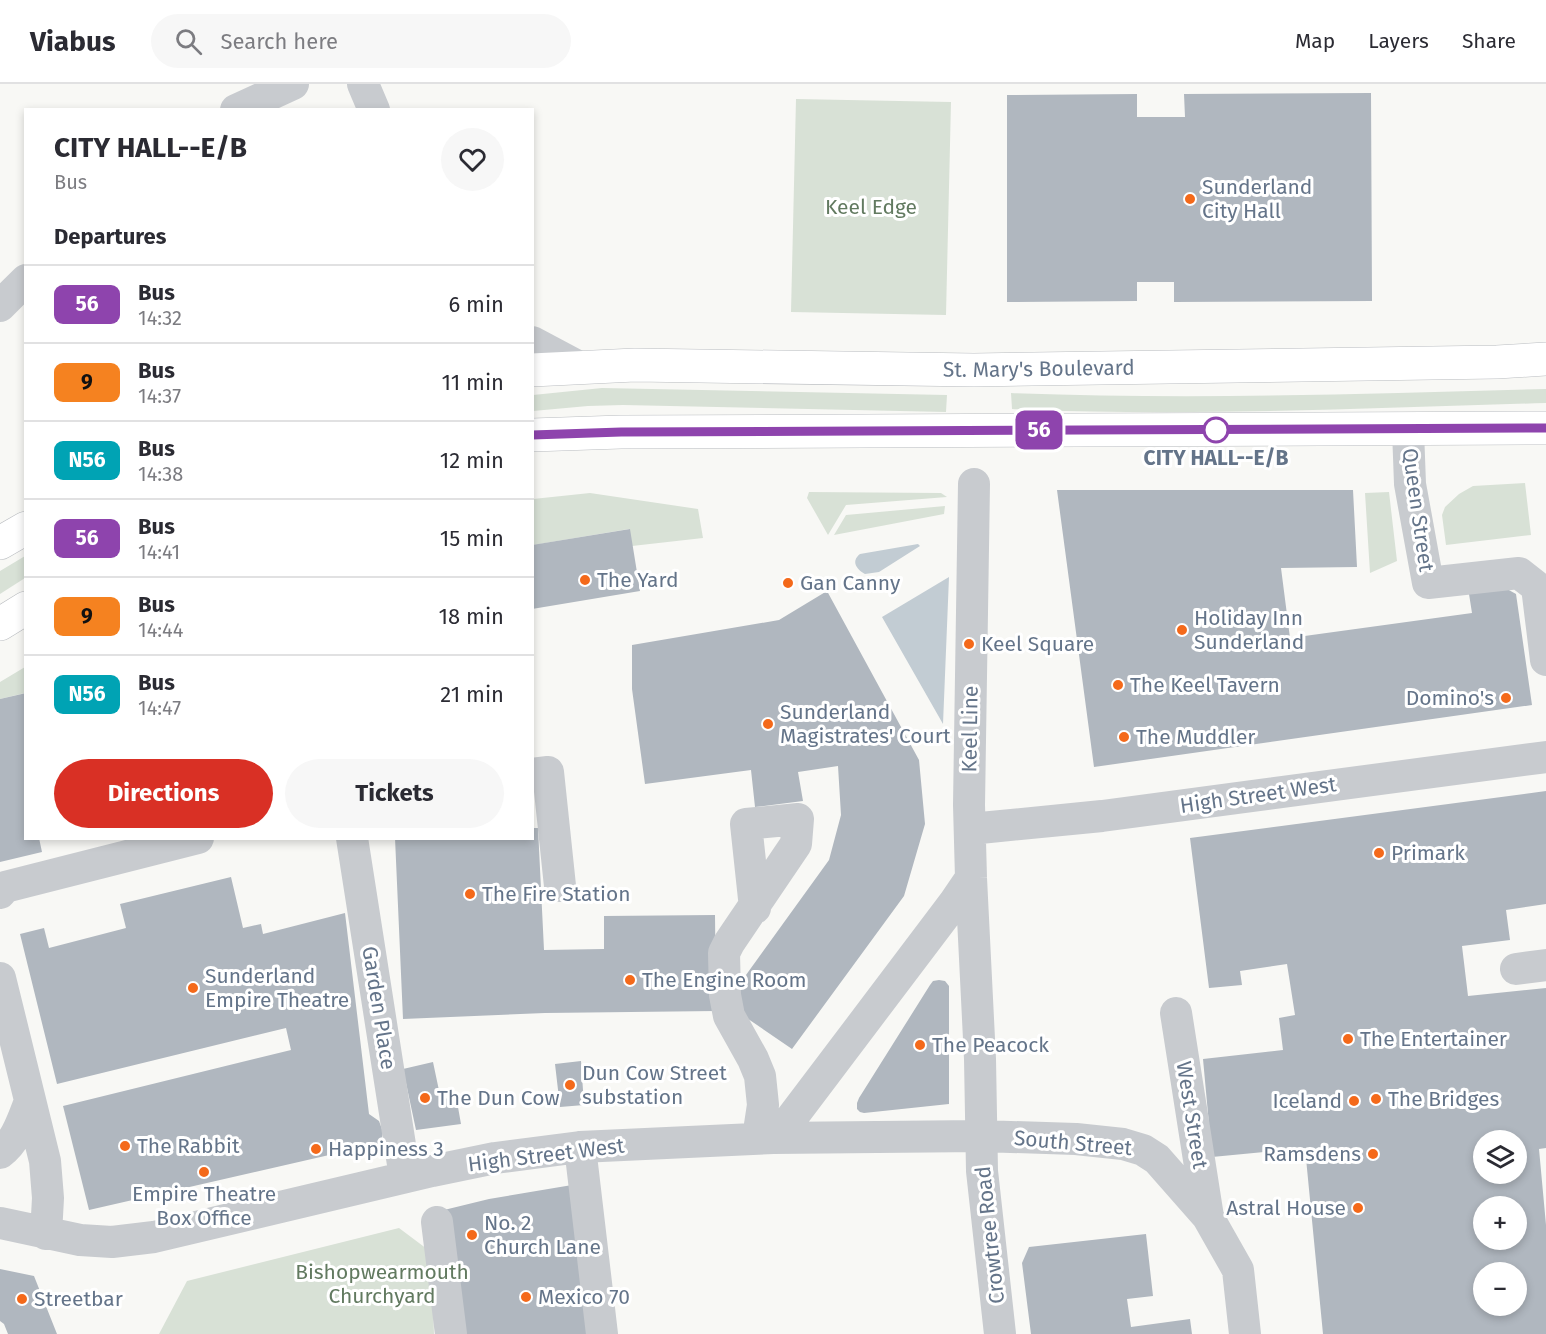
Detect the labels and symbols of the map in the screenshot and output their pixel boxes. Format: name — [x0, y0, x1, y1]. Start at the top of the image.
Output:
place label: Sunderland City Hall — [1202, 174, 1312, 224]
marker: Sunderland City Hall — [1183, 192, 1197, 206]
park label: Keel Edge — [825, 194, 917, 220]
street label: St. Mary's Boulevard — [943, 355, 1135, 383]
line badge: 56 — [1012, 410, 1066, 450]
marker: CITY HALL--E/B — [1203, 417, 1229, 443]
place label: CITY HALL--E/B — [1144, 445, 1288, 471]
street label: Queen Street — [1396, 447, 1440, 574]
place label: The Yard — [597, 567, 679, 593]
place label: Gan Canny — [800, 570, 901, 596]
marker: The Yard — [578, 573, 592, 587]
marker: Gan Canny — [781, 576, 795, 590]
place label: Holiday Inn Sunderland — [1194, 605, 1304, 655]
marker: Holiday Inn Sunderland — [1175, 623, 1189, 637]
place label: Keel Square — [981, 631, 1094, 657]
marker: Keel Square — [962, 637, 976, 651]
place label: The Keel Tavern — [1130, 672, 1280, 698]
marker: The Keel Tavern — [1111, 678, 1125, 692]
street label: Keel Line — [956, 685, 984, 773]
place label: Domino's — [1406, 685, 1494, 711]
marker: Domino's — [1499, 691, 1513, 705]
place label: Sunderland Magistrates' Court — [780, 699, 951, 749]
marker: Sunderland Magistrates' Court — [761, 717, 775, 731]
place label: The Muddler — [1136, 724, 1255, 750]
marker: The Muddler — [1117, 730, 1131, 744]
street label: High Street West — [1178, 771, 1338, 819]
place label: Primark — [1391, 840, 1465, 866]
marker: Primark — [1372, 846, 1386, 860]
place label: The Fire Station — [482, 881, 631, 907]
marker: The Fire Station — [463, 887, 477, 901]
street label: Garden Place — [356, 944, 402, 1072]
place label: Sunderland Empire Theatre — [205, 963, 349, 1013]
place label: The Engine Room — [642, 967, 807, 993]
marker: The Engine Room — [623, 973, 637, 987]
marker: Sunderland Empire Theatre — [186, 981, 200, 995]
place label: The Entertainer — [1360, 1026, 1507, 1052]
place label: The Peacock — [932, 1032, 1049, 1058]
marker: The Entertainer — [1341, 1032, 1355, 1046]
marker: The Peacock — [913, 1038, 927, 1052]
street label: West Street — [1171, 1059, 1213, 1171]
place label: Dun Cow Street substation — [582, 1060, 727, 1110]
marker: Dun Cow Street substation — [563, 1078, 577, 1092]
place label: The Dun Cow — [437, 1085, 559, 1111]
place label: The Bridges — [1388, 1086, 1500, 1112]
place label: Iceland — [1272, 1088, 1342, 1114]
marker: The Dun Cow — [418, 1091, 432, 1105]
marker: The Bridges — [1369, 1092, 1383, 1106]
marker: Iceland — [1347, 1094, 1361, 1108]
street label: South Street — [1013, 1125, 1134, 1161]
street label: High Street West — [466, 1132, 626, 1178]
place label: The Rabbit — [137, 1133, 240, 1159]
place label: Happiness 3 — [328, 1136, 444, 1162]
marker: The Rabbit — [118, 1139, 132, 1153]
place label: Ramsdens — [1263, 1141, 1361, 1167]
marker: Happiness 3 — [309, 1142, 323, 1156]
marker: Ramsdens — [1366, 1147, 1380, 1161]
marker: Empire Theatre Box Office — [197, 1165, 211, 1179]
street label: Crowtree Road — [970, 1165, 1010, 1305]
place label: Empire Theatre Box Office — [132, 1181, 276, 1231]
place label: Astral House — [1226, 1195, 1346, 1221]
marker: Astral House — [1351, 1201, 1365, 1215]
place label: No. 2 Church Lane — [484, 1210, 601, 1260]
marker: No. 2 Church Lane — [465, 1228, 479, 1242]
park label: Bishopwearmouth Churchyard — [295, 1259, 469, 1309]
place label: Mexico 70 — [538, 1284, 630, 1310]
place label: Streetbar — [34, 1286, 123, 1312]
marker: Mexico 70 — [519, 1290, 533, 1304]
marker: Streetbar — [15, 1292, 29, 1306]

